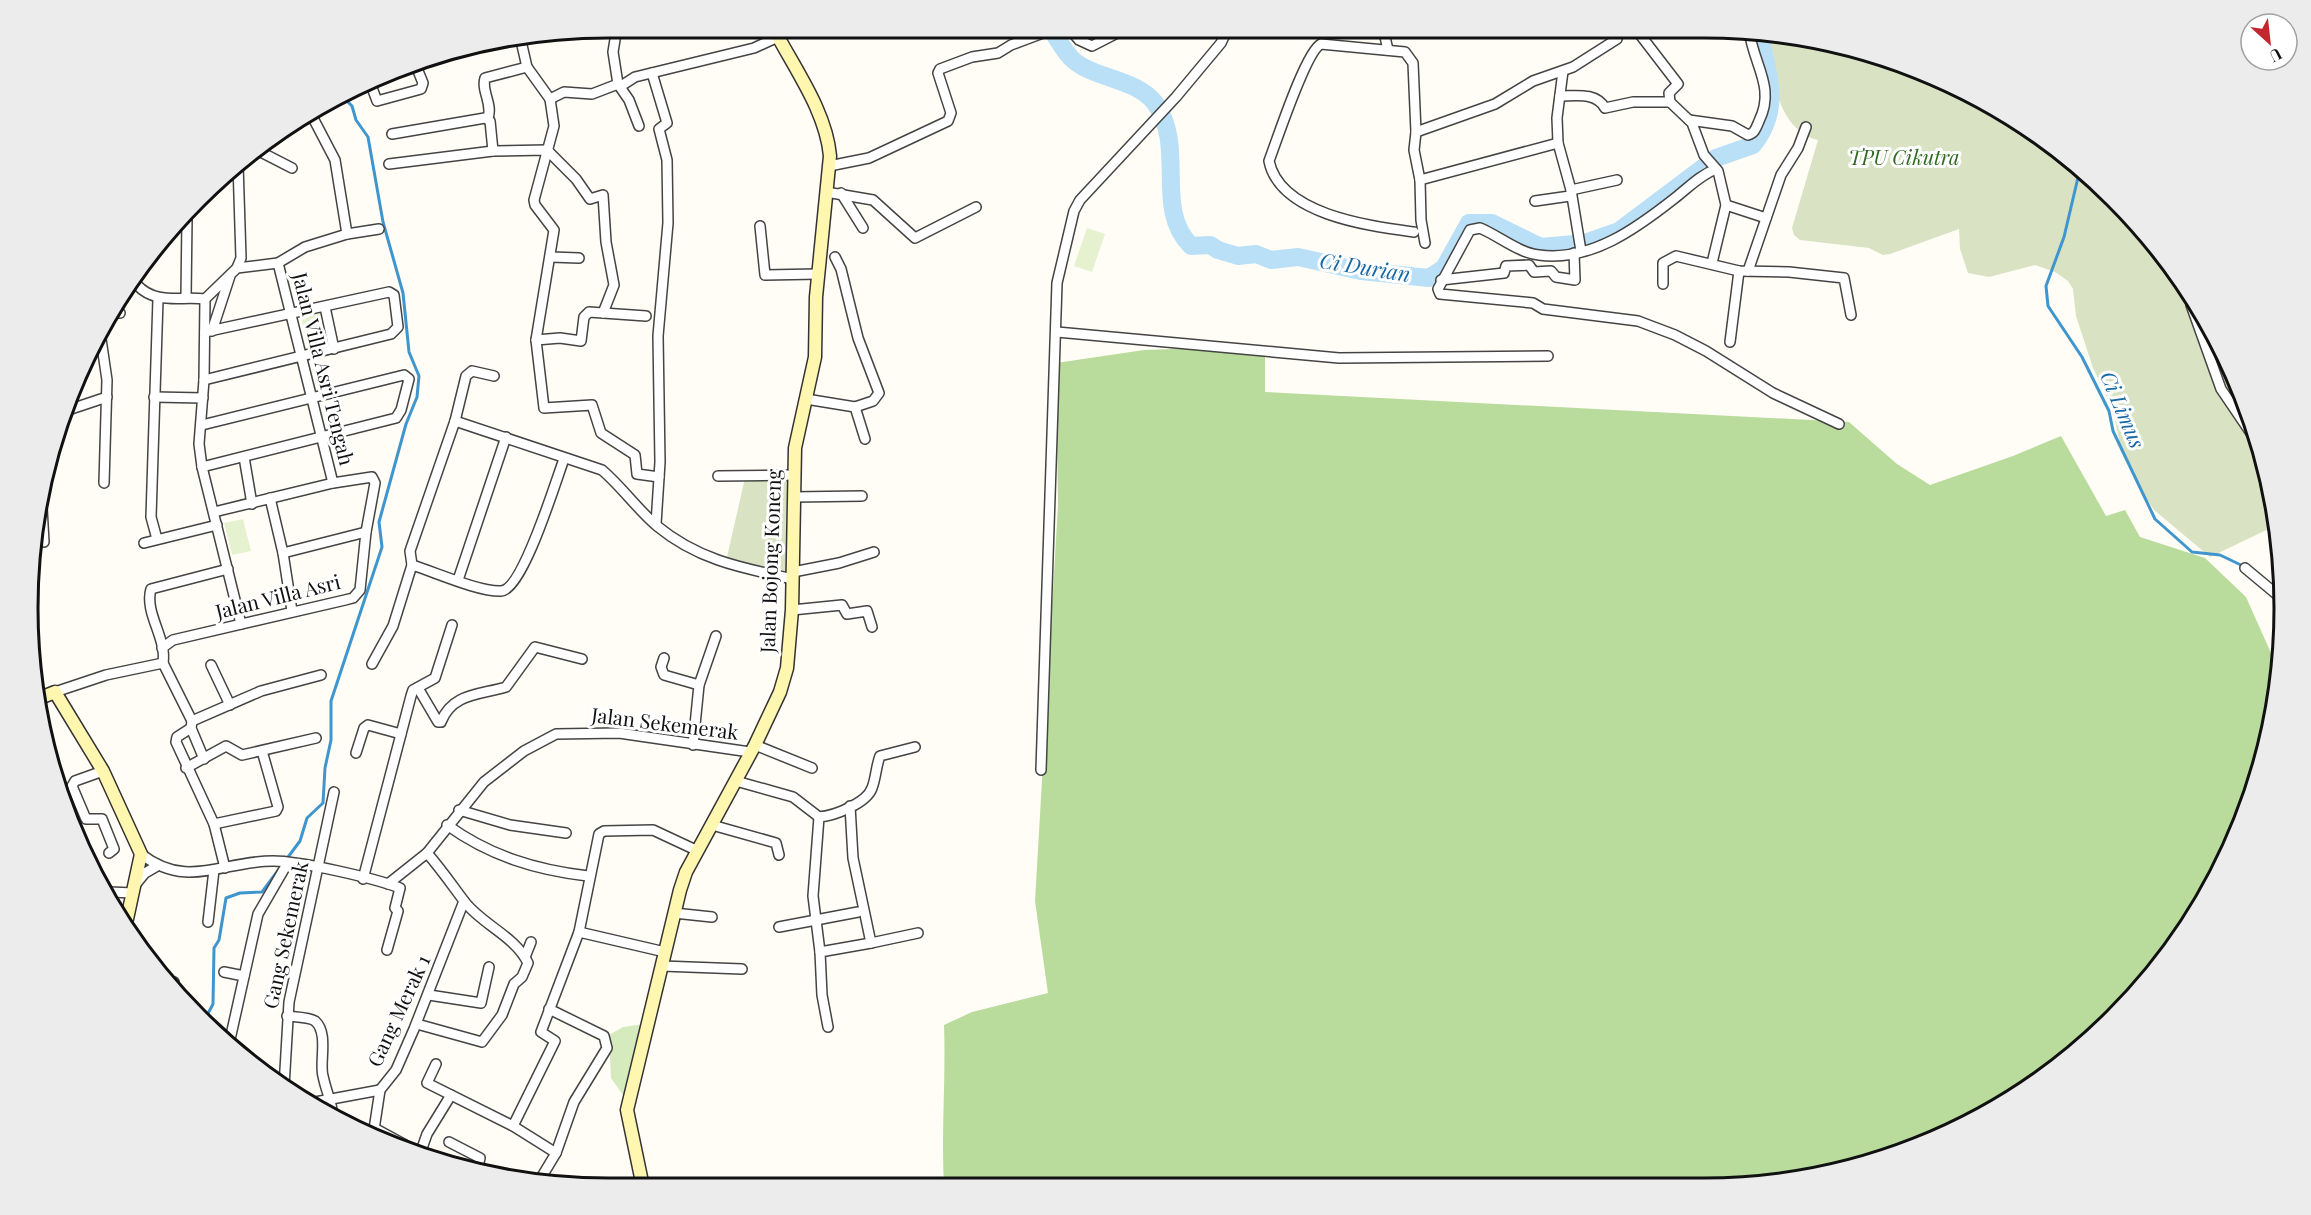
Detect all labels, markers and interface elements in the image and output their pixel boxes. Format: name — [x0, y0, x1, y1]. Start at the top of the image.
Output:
north arrow — [2239, 12, 2299, 72]
text: U — [2266, 44, 2286, 68]
park label: TPU Cikutra — [1849, 143, 1959, 170]
water label: Ci Durian — [1318, 245, 1413, 287]
street label: Jalan Villa Asri Tengah — [287, 269, 362, 468]
water label: Ci Limus — [2095, 366, 2153, 452]
street label: Jalan Bojong Koneng — [753, 468, 786, 654]
street label: Jalan Villa Asri — [211, 567, 343, 624]
street label: Jalan Sekemerak — [589, 700, 740, 745]
street label: Gang Sekemerak — [256, 858, 313, 1011]
street label: Gang Merak 1 — [360, 950, 435, 1071]

